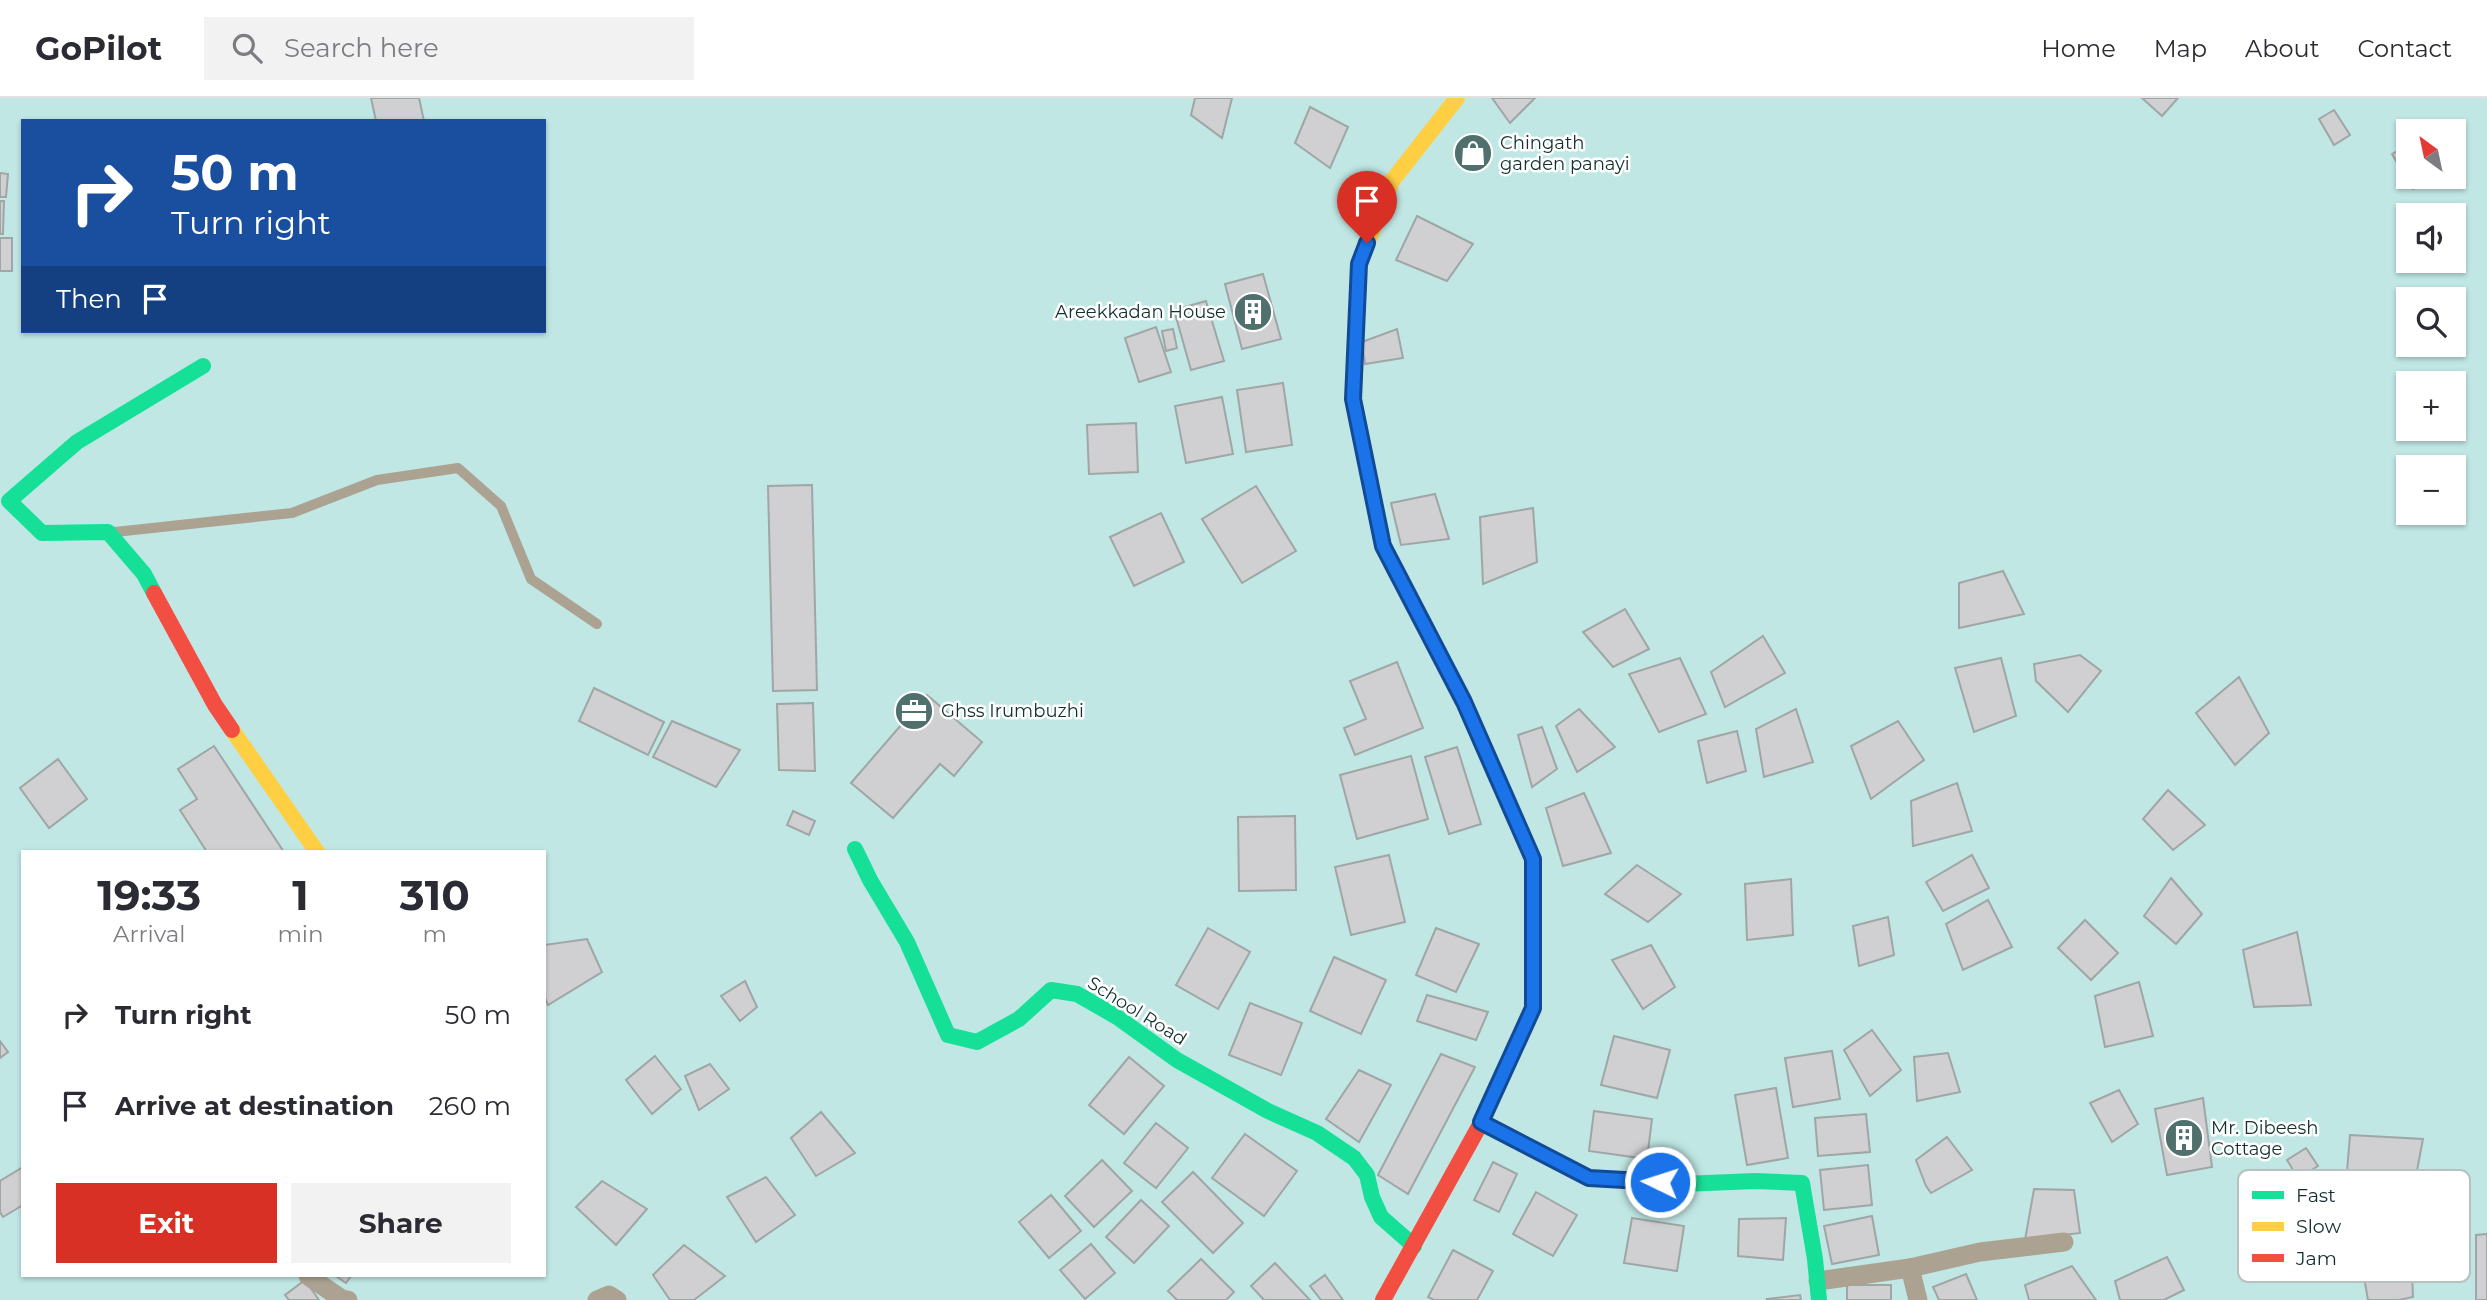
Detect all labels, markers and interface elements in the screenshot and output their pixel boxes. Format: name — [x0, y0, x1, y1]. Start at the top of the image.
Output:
search box — [204, 17, 694, 80]
text: GoPilot — [35, 28, 162, 68]
icon: search — [228, 29, 266, 67]
text: Search here — [284, 32, 439, 64]
text: Home — [2041, 34, 2116, 63]
text: Map — [2154, 34, 2207, 63]
text: About — [2245, 34, 2319, 63]
text: Contact — [2357, 34, 2452, 63]
north arrow — [2396, 119, 2466, 189]
map controls — [2396, 119, 2466, 525]
shop icon: Chingath garden panayi — [1452, 132, 1494, 174]
place label: Chingath garden panayi — [1500, 132, 1630, 175]
text: 50 m — [171, 143, 299, 202]
icon: right — [56, 147, 147, 238]
pin — [1337, 171, 1397, 243]
icon: arrive — [1348, 182, 1386, 220]
text: Turn right — [171, 203, 331, 242]
button: sound — [2396, 203, 2466, 273]
icon: arrive — [136, 280, 174, 318]
text: Then — [56, 283, 122, 315]
button: search — [2396, 287, 2466, 357]
building icon: Areekkadan House — [1232, 291, 1274, 333]
place label: Areekkadan House — [1055, 301, 1226, 323]
button: + — [2396, 371, 2466, 441]
button: − — [2396, 455, 2466, 525]
office icon: Ghss Irumbuzhi — [893, 690, 935, 732]
place label: Ghss Irumbuzhi — [941, 700, 1084, 722]
text: 19:33 — [97, 869, 201, 921]
text: 1 — [292, 869, 309, 921]
text: 310 — [400, 869, 470, 921]
text: Arrival — [113, 920, 185, 948]
text: min — [277, 920, 324, 948]
text: m — [423, 920, 447, 948]
street label: School Road — [1083, 972, 1191, 1050]
icon: right — [56, 996, 94, 1034]
text: Turn right — [115, 999, 251, 1031]
text: 50 m — [445, 999, 511, 1031]
icon: arrive — [56, 1087, 94, 1125]
text: Arrive at destination — [115, 1090, 394, 1122]
text: 260 m — [429, 1090, 511, 1122]
building icon: Mr. Dibeesh Cottage — [2163, 1117, 2205, 1159]
place label: Mr. Dibeesh Cottage — [2211, 1117, 2318, 1160]
position arrow — [1623, 1145, 1697, 1219]
legend — [2238, 1170, 2470, 1282]
button: Exit — [56, 1183, 277, 1263]
button: Share — [291, 1183, 511, 1263]
text: Fast — [2296, 1184, 2336, 1207]
text: Slow — [2296, 1215, 2341, 1238]
text: Jam — [2295, 1247, 2337, 1270]

